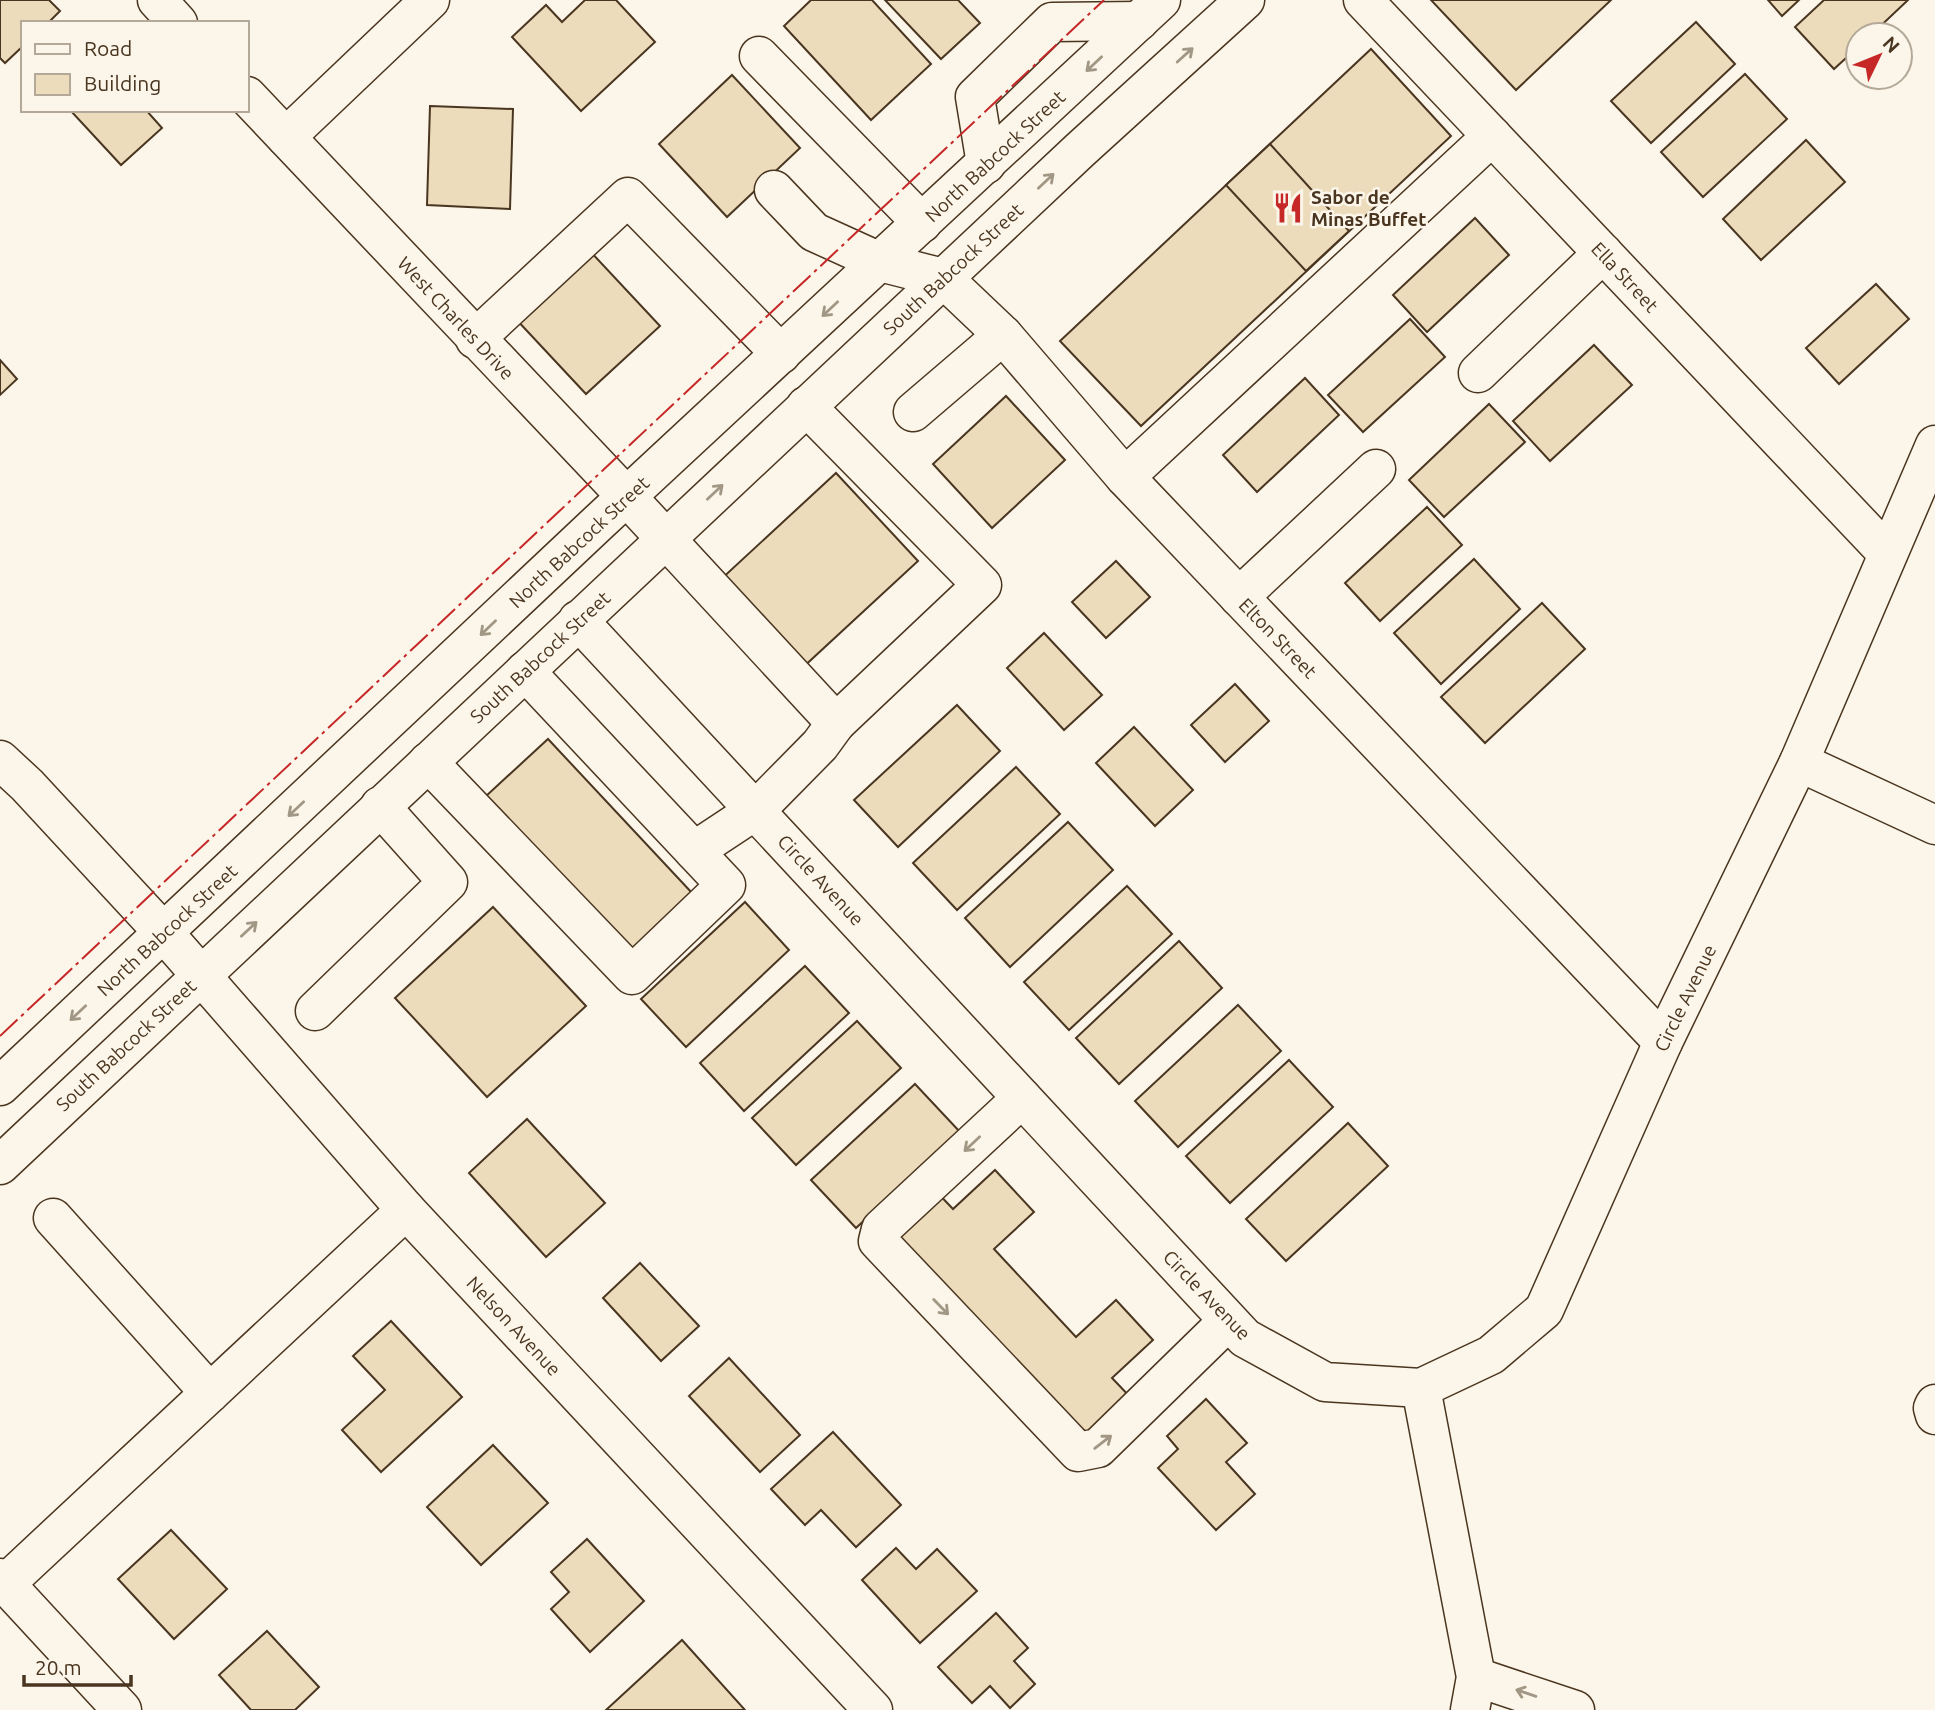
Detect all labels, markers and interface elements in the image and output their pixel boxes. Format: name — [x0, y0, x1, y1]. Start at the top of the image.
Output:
legend — [21, 21, 248, 112]
north arrow — [1844, 21, 1914, 91]
text: N — [1879, 32, 1904, 57]
text: Road — [84, 36, 132, 60]
one-way arrow — [1176, 46, 1193, 63]
one-way arrow — [1085, 55, 1102, 72]
text: Building — [84, 71, 161, 95]
street label: North Babcock Street — [920, 85, 1070, 227]
one-way arrow — [1037, 173, 1055, 189]
place label: Sabor de Minas Buffet — [1311, 186, 1426, 230]
restaurant icon: Sabor de Minas Buffet — [1271, 191, 1305, 225]
street label: South Babcock Street — [878, 198, 1028, 340]
street label: Ella Street — [1587, 237, 1663, 317]
street label: West Charles Drive — [393, 252, 519, 384]
one-way arrow — [822, 300, 839, 317]
street label: North Babcock Street — [504, 471, 654, 613]
one-way arrow — [706, 484, 724, 500]
street label: South Babcock Street — [465, 586, 615, 728]
street label: Elton Street — [1235, 594, 1322, 683]
one-way arrow — [479, 620, 497, 636]
one-way arrow — [287, 801, 304, 818]
street label: Circle Avenue — [773, 830, 869, 930]
street label: North Babcock Street — [92, 859, 242, 1001]
one-way arrow — [240, 921, 258, 937]
street label: Circle Avenue — [1650, 941, 1720, 1055]
street label: South Babcock Street — [51, 974, 201, 1116]
one-way arrow — [70, 1005, 87, 1022]
one-way arrow — [964, 1136, 981, 1153]
street label: Circle Avenue — [1159, 1246, 1255, 1344]
street label: Nelson Avenue — [462, 1272, 566, 1380]
one-way arrow — [932, 1298, 949, 1315]
one-way arrow — [1093, 1434, 1111, 1449]
scale bar — [24, 1644, 131, 1688]
text: 20 m — [35, 1655, 82, 1679]
one-way arrow — [1515, 1686, 1537, 1698]

